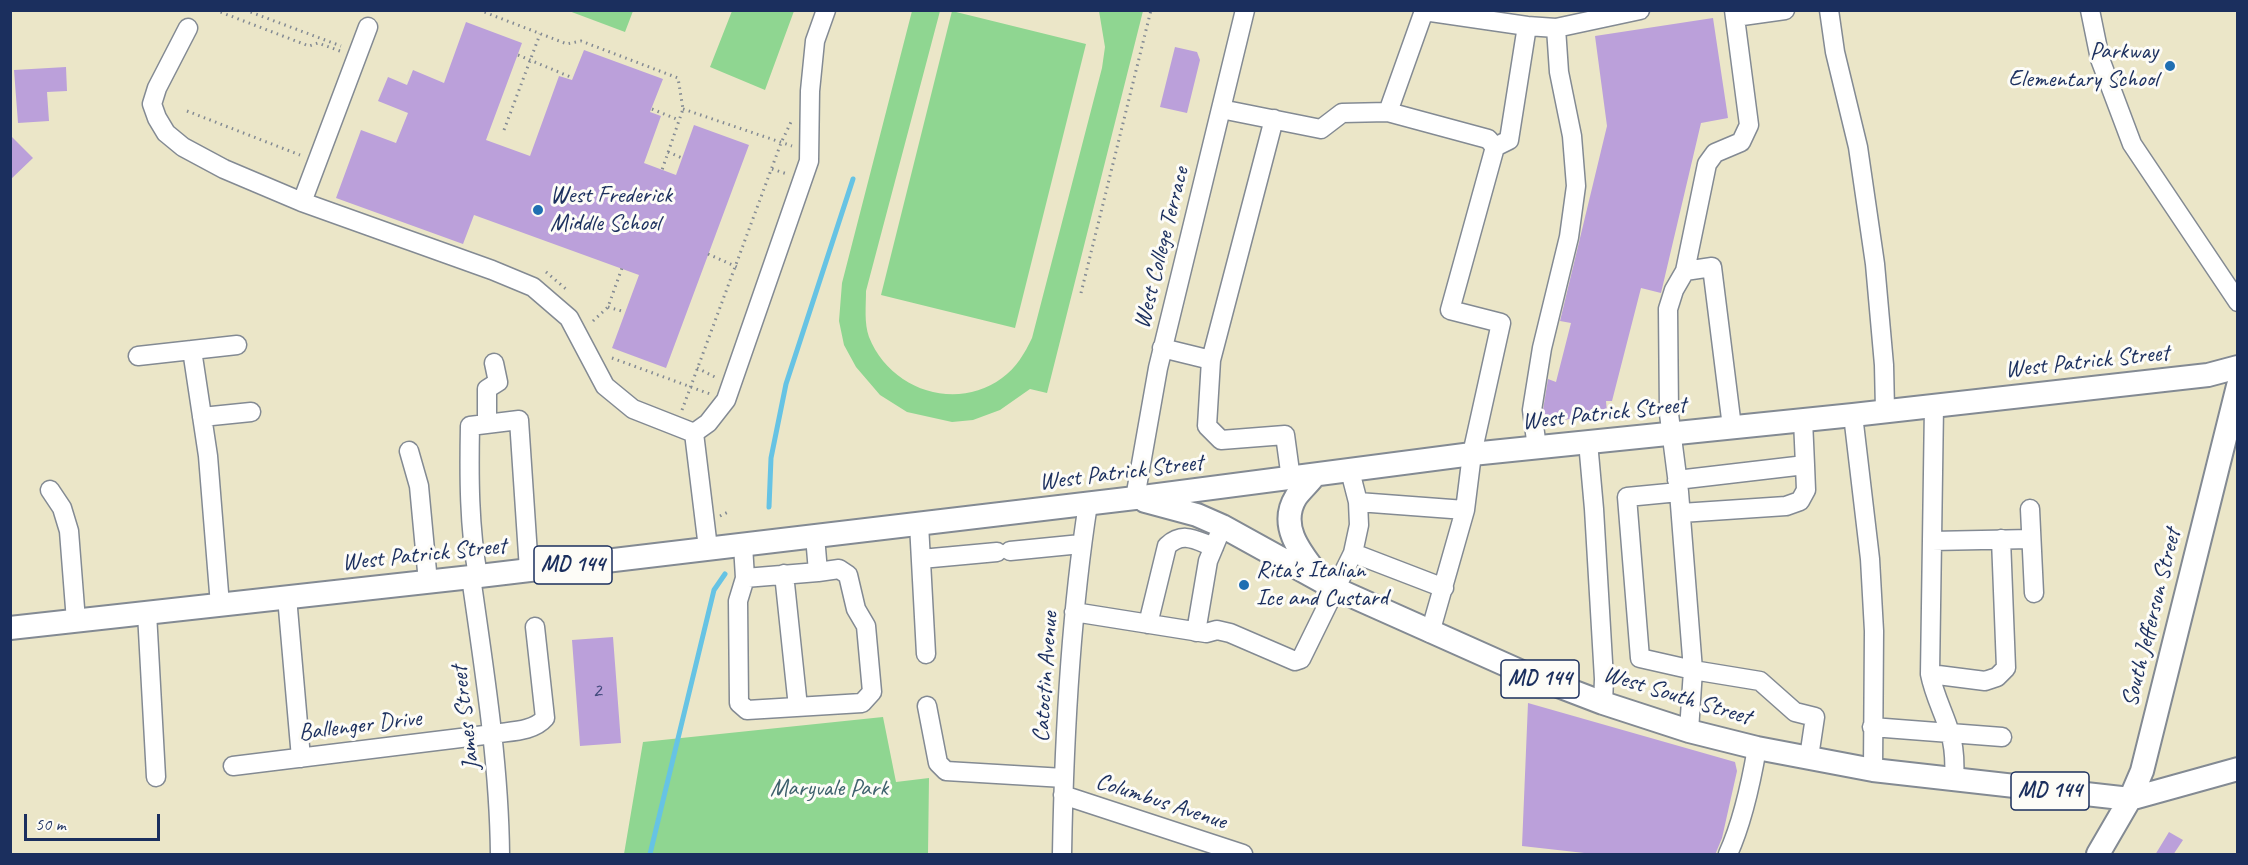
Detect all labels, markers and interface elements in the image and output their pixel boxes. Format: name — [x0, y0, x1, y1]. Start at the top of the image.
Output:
place label: Parkway Elementary School — [2008, 38, 2158, 94]
marker: Parkway Elementary School — [2163, 59, 2177, 73]
street label: West College Terrace — [1128, 164, 1196, 332]
place label: West Frederick Middle School — [550, 182, 672, 238]
marker: West Frederick Middle School — [531, 203, 545, 217]
street label: West Patrick Street — [2004, 339, 2170, 385]
street label: West Patrick Street — [1521, 391, 1687, 437]
street label: West Patrick Street — [1037, 449, 1205, 497]
street label: South Jefferson Street — [2116, 526, 2188, 710]
street label: West Patrick Street — [341, 532, 507, 578]
road number: MD 144 — [534, 546, 612, 584]
place label: Rita's Italian Ice and Custard — [1256, 557, 1388, 613]
marker: Rita's Italian Ice and Custard — [1237, 578, 1251, 592]
street label: Catoctin Avenue — [1027, 611, 1065, 743]
road number: MD 144 — [1501, 660, 1579, 698]
street label: West South Street — [1600, 660, 1754, 732]
street label: James Street — [445, 664, 487, 772]
house number: 2 — [592, 678, 602, 704]
street label: Ballenger Drive — [297, 704, 423, 748]
street label: Columbus Avenue — [1092, 767, 1230, 837]
road number: MD 144 — [2011, 772, 2089, 810]
park label: Maryvale Park — [770, 775, 888, 803]
scale bar — [27, 802, 164, 840]
text: 50 m — [35, 813, 66, 835]

